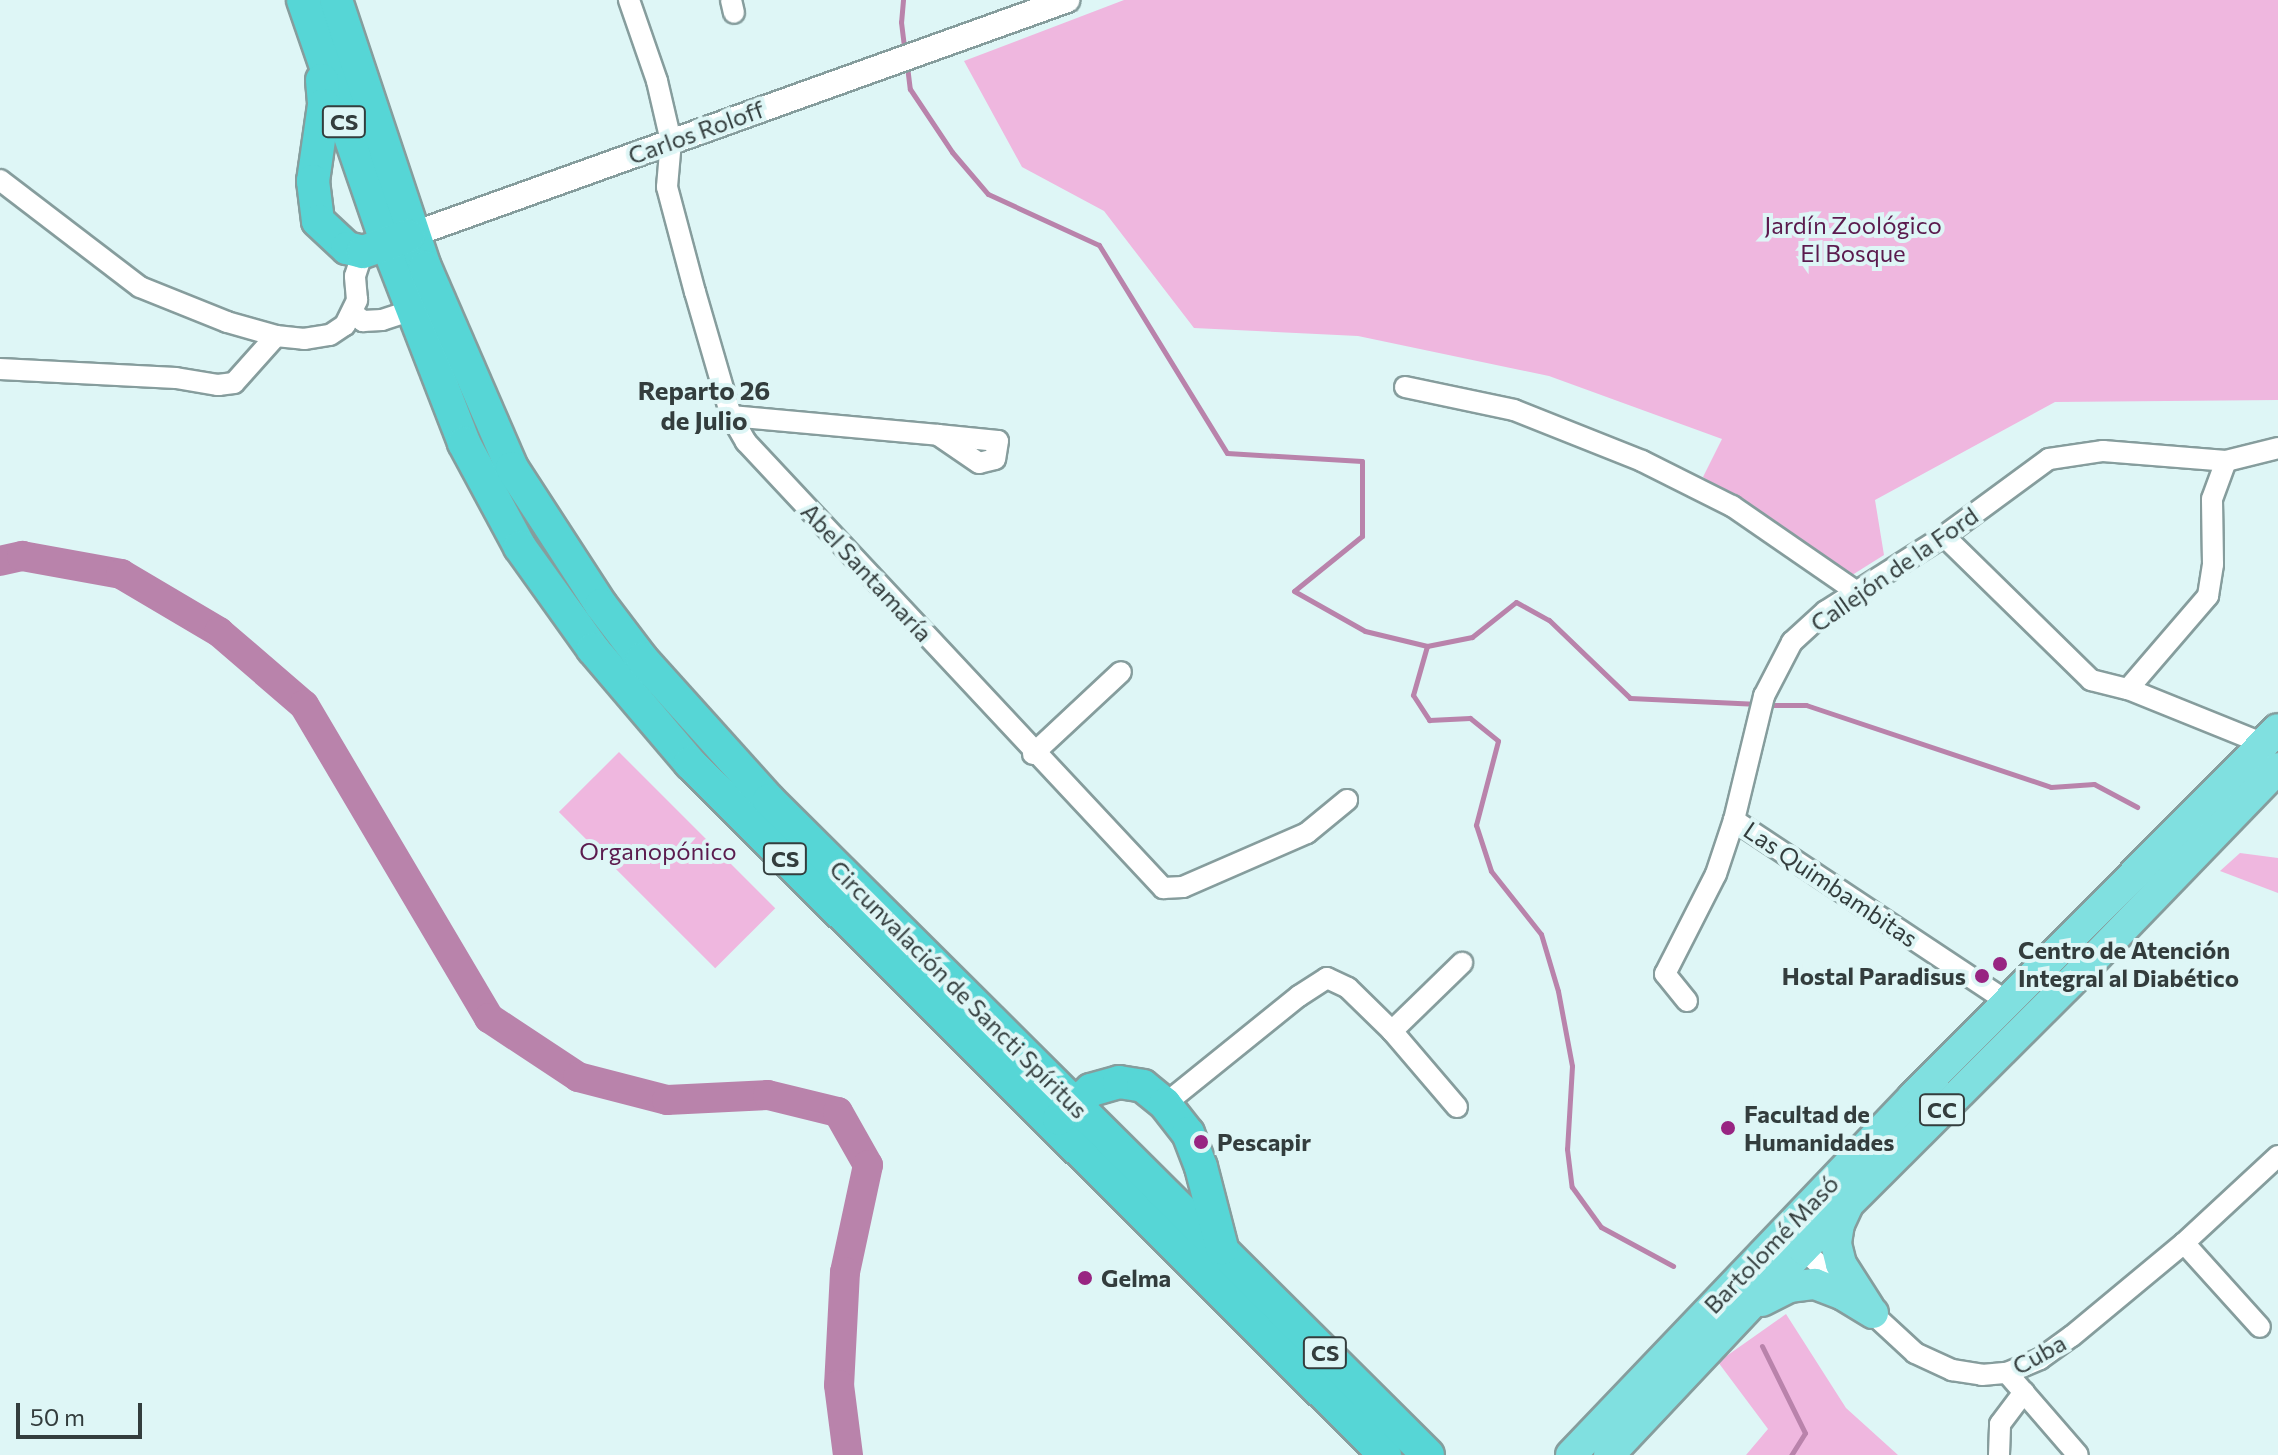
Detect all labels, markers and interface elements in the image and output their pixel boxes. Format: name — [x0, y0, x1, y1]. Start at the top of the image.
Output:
street label: Carlos Roloff — [624, 94, 768, 170]
road number: CS — [320, 104, 368, 140]
park label: Jardín Zoológico El Bosque — [1764, 211, 1942, 267]
district label: Reparto 26 de Julio — [638, 374, 770, 436]
street label: Abel Santamaría — [796, 497, 938, 647]
street label: Callejón de la Ford — [1805, 501, 1983, 637]
street label: Las Quimbambitas — [1739, 815, 1923, 953]
park label: Organopónico — [579, 837, 737, 865]
road number: CS — [761, 841, 809, 877]
street label: Circunvalación de Sancti Spíritus — [824, 854, 1094, 1124]
place label: Centro de Atención Integral al Diabético — [2018, 936, 2239, 992]
marker: Centro de Atención Integral al Diabético — [1989, 953, 2011, 975]
place label: Hostal Paradisus — [1782, 962, 1966, 990]
marker: Hostal Paradisus — [1973, 967, 1991, 985]
road number: CC — [1918, 1092, 1966, 1128]
place label: Facultad de Humanidades — [1744, 1100, 1894, 1156]
marker: Facultad de Humanidades — [1719, 1119, 1737, 1137]
place label: Pescapir — [1217, 1128, 1311, 1156]
marker: Pescapir — [1192, 1133, 1210, 1151]
street label: Bartolomé Masó — [1698, 1169, 1844, 1319]
place label: Gelma — [1101, 1264, 1171, 1292]
marker: Gelma — [1076, 1269, 1094, 1287]
street label: Cuba — [2007, 1328, 2071, 1380]
road number: CS — [1301, 1335, 1349, 1371]
scale bar — [20, 1387, 146, 1437]
text: 50 m — [30, 1402, 85, 1431]

